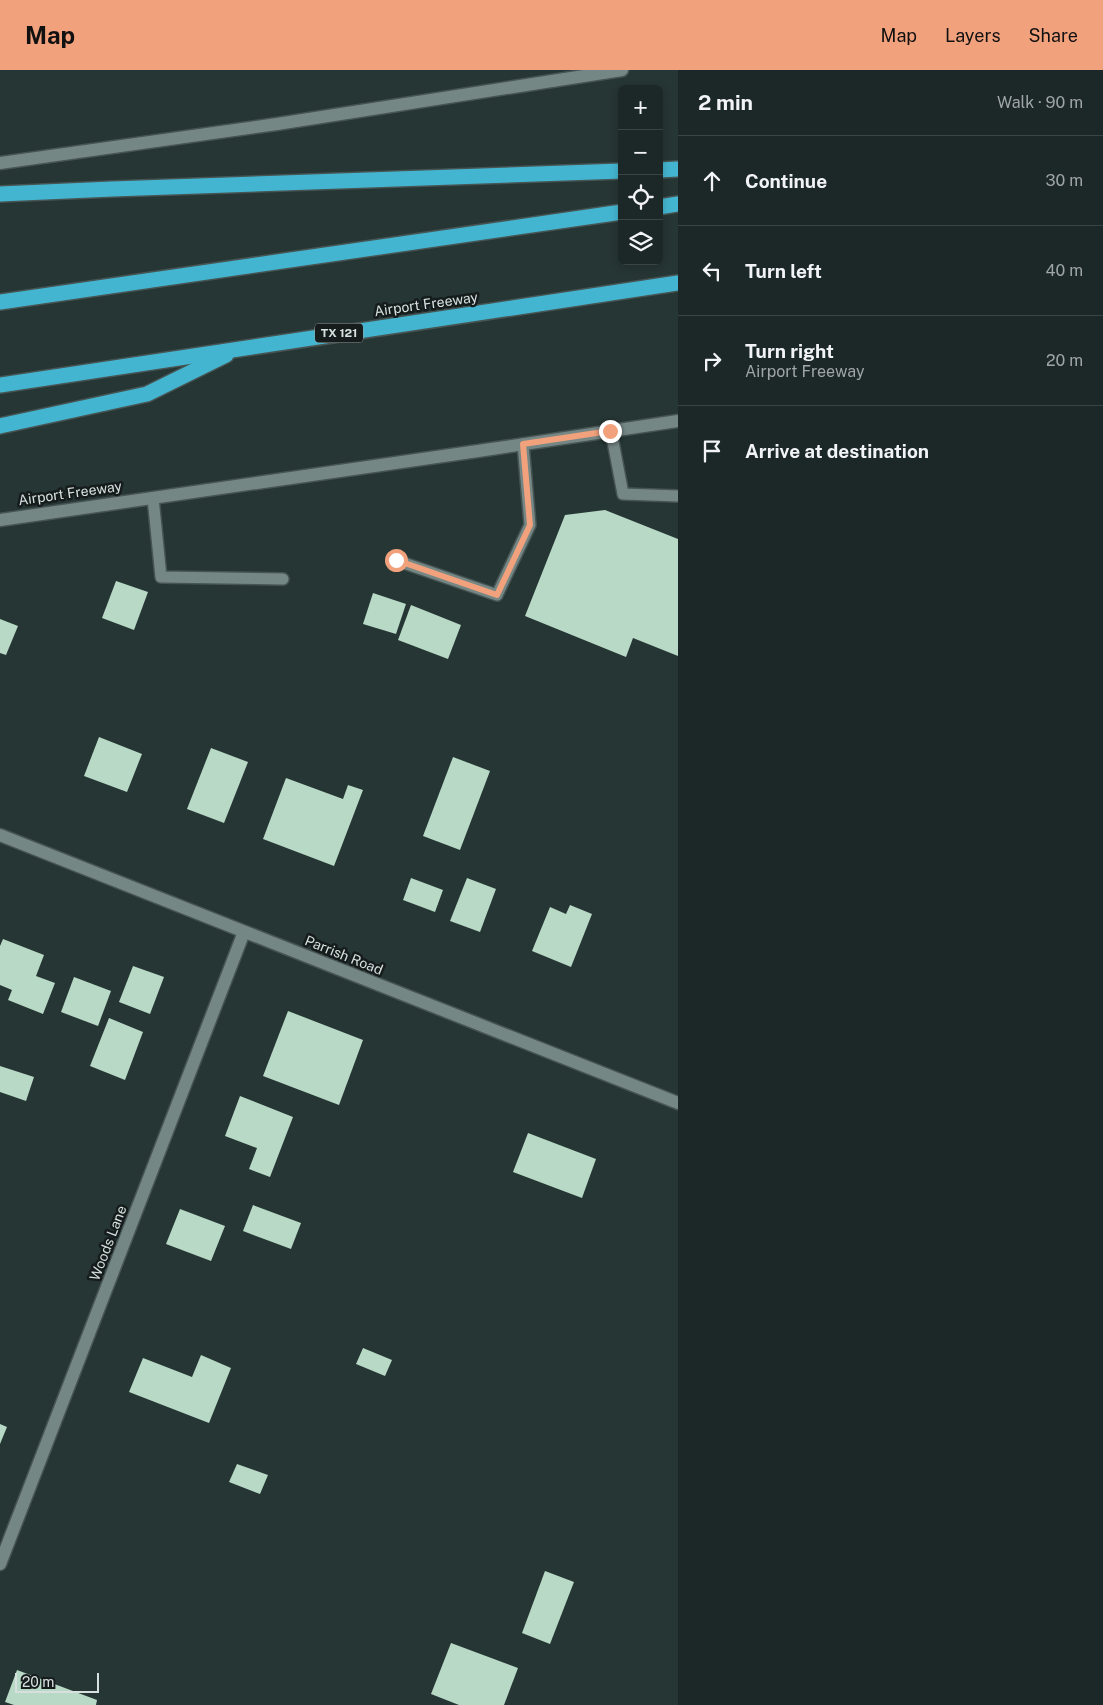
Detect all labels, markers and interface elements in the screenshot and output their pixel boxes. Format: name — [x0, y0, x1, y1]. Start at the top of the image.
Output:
text: Map — [25, 21, 75, 49]
text: Map — [881, 25, 917, 46]
text: Layers — [945, 25, 1001, 46]
text: Share — [1029, 25, 1078, 46]
map controls — [618, 85, 663, 265]
button: + — [618, 85, 663, 130]
text: 2 min — [698, 90, 753, 115]
text: Walk · 90 m — [997, 93, 1083, 112]
button: − — [618, 130, 663, 175]
icon: ahead — [698, 167, 726, 195]
text: Continue — [745, 170, 827, 192]
text: 30 m — [1046, 171, 1083, 190]
button: locate — [618, 175, 663, 220]
button: layers — [618, 220, 663, 265]
icon: left — [698, 257, 726, 285]
text: Turn left — [745, 260, 822, 282]
text: 40 m — [1045, 261, 1083, 280]
street label: Airport Freeway — [373, 289, 479, 319]
road number: TX 121 — [315, 324, 363, 342]
text: Turn right — [745, 340, 834, 362]
icon: right — [698, 347, 726, 375]
text: 20 m — [1046, 351, 1083, 370]
text: Airport Freeway — [745, 362, 864, 381]
route end — [599, 420, 622, 443]
icon: arrive — [698, 437, 726, 465]
text: Arrive at destination — [745, 440, 929, 462]
street label: Airport Freeway — [17, 478, 123, 508]
route start — [385, 549, 408, 572]
street label: Parrish Road — [303, 932, 385, 978]
street label: Woods Lane — [86, 1203, 130, 1283]
scale bar — [15, 1670, 99, 1693]
text: 20 m — [22, 1674, 54, 1690]

